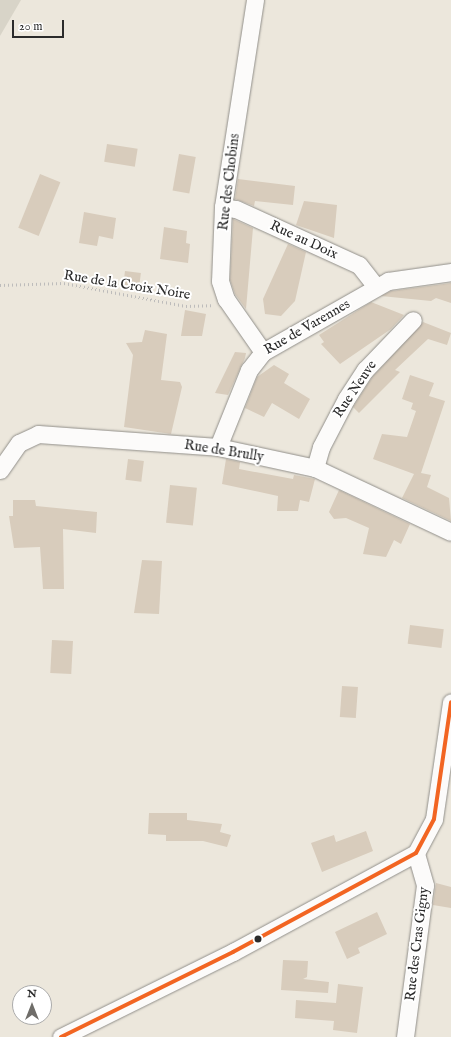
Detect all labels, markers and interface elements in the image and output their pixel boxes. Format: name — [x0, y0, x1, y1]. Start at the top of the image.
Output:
scale bar — [14, 12, 66, 38]
text: 20 m — [19, 19, 42, 34]
street label: Rue des Chobins — [215, 132, 243, 232]
street label: Rue au Doix — [267, 217, 341, 263]
street label: Rue de la Croix Noire — [63, 267, 191, 303]
street label: Rue de Varennes — [261, 296, 353, 358]
street label: Rue Neuve — [330, 357, 380, 421]
street label: Rue de Brully — [183, 436, 265, 466]
street label: Rue des Cras Gigny — [402, 886, 432, 1002]
unlabelled marker — [253, 934, 263, 944]
north arrow — [12, 985, 52, 1025]
text: N — [27, 987, 37, 1001]

